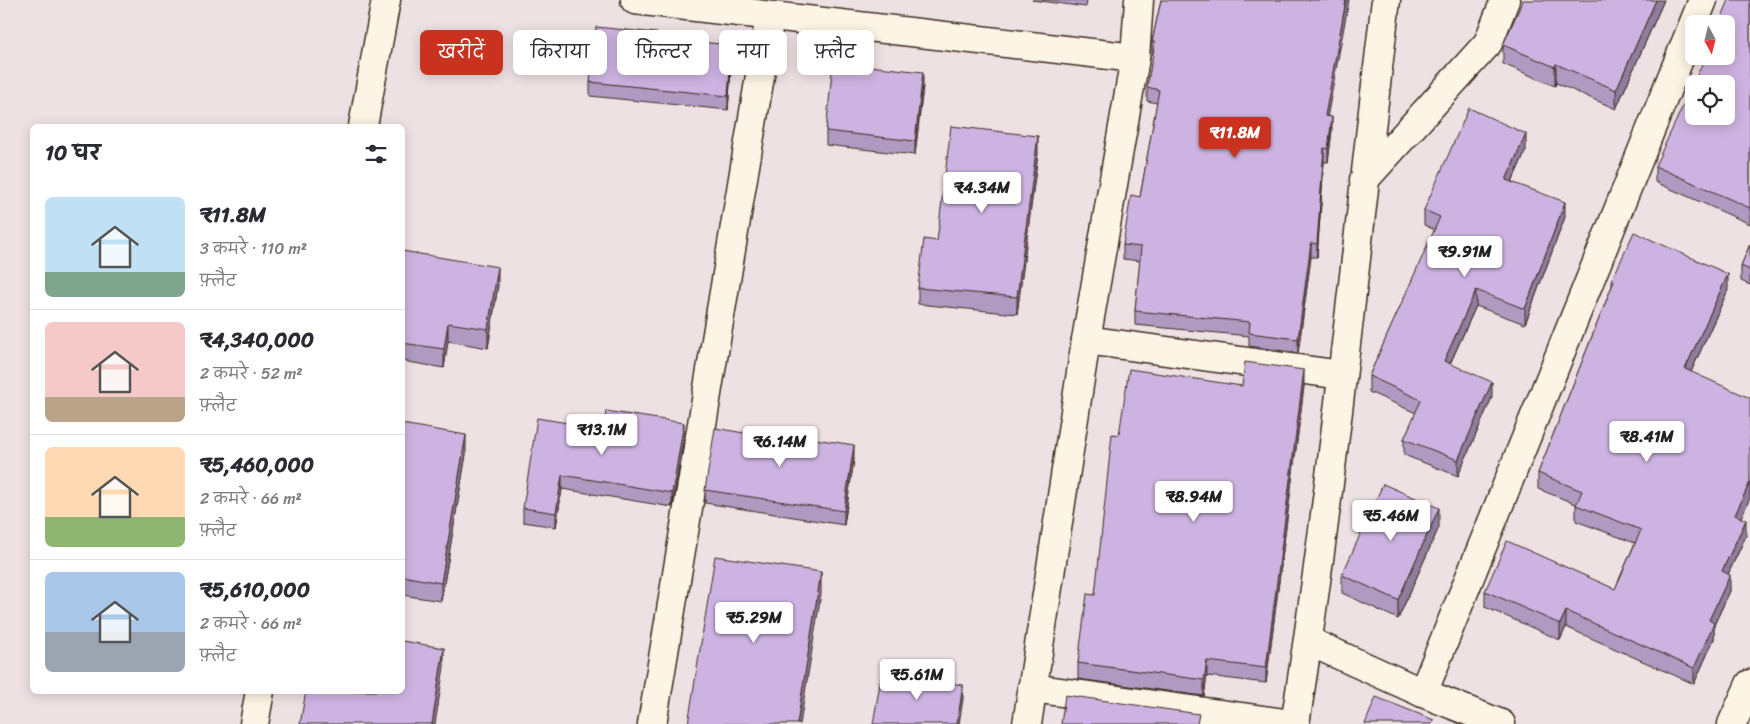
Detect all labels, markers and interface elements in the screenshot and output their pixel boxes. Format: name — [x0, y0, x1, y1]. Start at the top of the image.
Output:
north arrow — [1685, 15, 1735, 65]
map controls — [1685, 15, 1735, 125]
chip: खरीदें — [420, 30, 503, 75]
chip: किराया — [513, 30, 607, 75]
chip: फ़िल्टर — [617, 30, 709, 75]
chip: नया — [719, 30, 787, 75]
chip: फ़्लैट — [797, 30, 874, 75]
button: locate — [1685, 75, 1735, 125]
pin: ₹11.8M — [1194, 116, 1276, 159]
text: ₹11.8M — [1210, 118, 1260, 147]
text: 10 घर — [45, 134, 101, 172]
icon: filters — [362, 140, 390, 168]
pin: ₹4.34M — [941, 172, 1023, 214]
text: ₹4.34M — [954, 173, 1010, 202]
text: ₹11.8M — [200, 196, 266, 234]
icon: home — [85, 217, 145, 277]
text: 3 कमरे · 110 m² — [200, 234, 307, 263]
pin: ₹9.91M — [1424, 236, 1506, 278]
text: ₹9.91M — [1438, 237, 1492, 266]
text: फ़्लैट — [200, 266, 236, 295]
text: ₹4,340,000 — [200, 321, 314, 359]
icon: home — [85, 342, 145, 402]
text: 2 कमरे · 52 m² — [200, 359, 303, 388]
text: फ़्लैट — [200, 391, 236, 420]
pin: ₹13.1M — [561, 414, 643, 456]
text: ₹13.1M — [577, 415, 627, 444]
pin: ₹8.41M — [1606, 420, 1688, 463]
text: ₹8.41M — [1620, 422, 1674, 451]
pin: ₹6.14M — [739, 426, 821, 468]
text: ₹6.14M — [754, 427, 806, 456]
text: ₹5,460,000 — [200, 446, 314, 484]
icon: home — [85, 467, 145, 527]
pin: ₹8.94M — [1153, 480, 1235, 523]
text: ₹8.94M — [1166, 482, 1222, 511]
text: 2 कमरे · 66 m² — [200, 484, 302, 513]
pin: ₹5.46M — [1350, 500, 1432, 542]
text: ₹5.46M — [1363, 501, 1419, 530]
text: फ़्लैट — [200, 516, 236, 545]
text: ₹5,610,000 — [200, 571, 310, 609]
icon: home — [85, 592, 145, 652]
pin: ₹5.29M — [713, 602, 795, 644]
text: ₹5.29M — [726, 603, 782, 632]
text: 2 कमरे · 66 m² — [200, 609, 302, 638]
text: फ़्लैट — [200, 641, 236, 670]
pin: ₹5.61M — [876, 658, 958, 701]
text: ₹5.61M — [891, 660, 943, 689]

